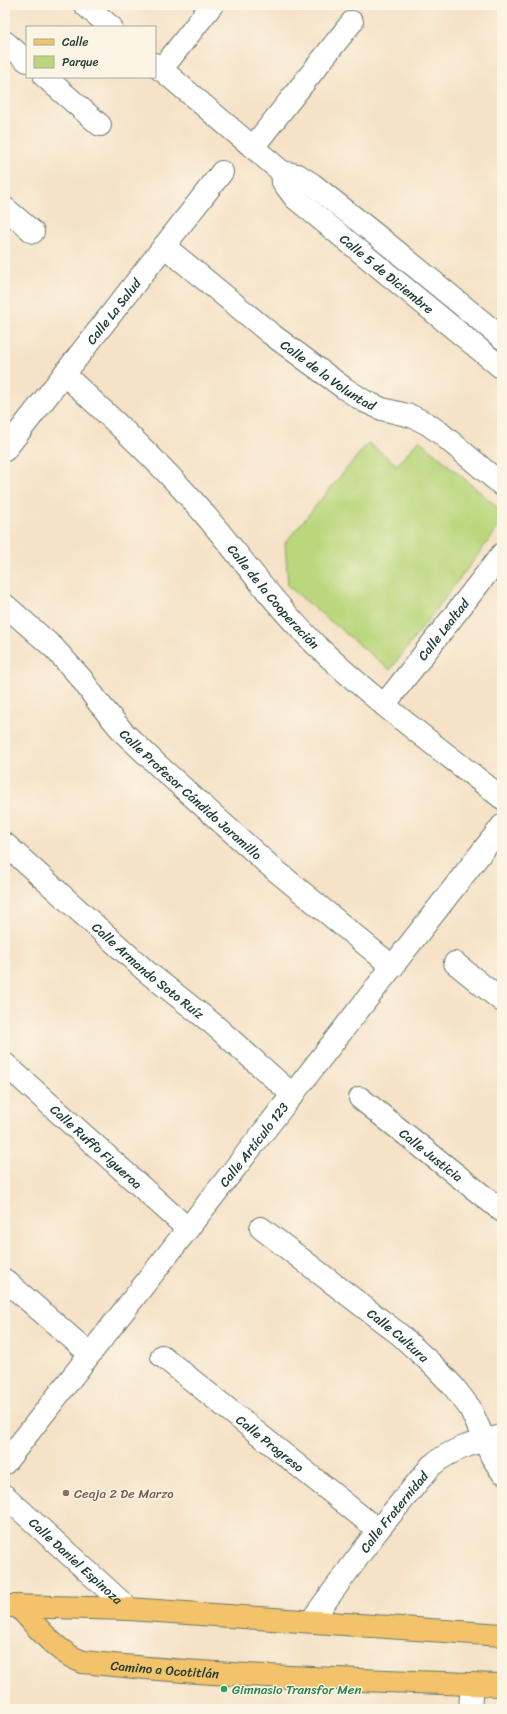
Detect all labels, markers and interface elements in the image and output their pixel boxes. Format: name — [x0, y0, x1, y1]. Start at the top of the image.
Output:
legend — [26, 26, 156, 78]
text: Calle — [62, 31, 89, 53]
text: Parque — [62, 51, 99, 73]
street label: Calle 5 de Diciembre — [335, 228, 440, 320]
street label: Calle La Salud — [80, 272, 147, 350]
street label: Calle de la Voluntad — [276, 333, 381, 417]
street label: Calle de la Cooperación — [222, 539, 325, 654]
street label: Calle Lealtad — [411, 592, 476, 666]
street label: Calle Profesor Cándido Jaramillo — [114, 723, 268, 866]
street label: Calle Armando Soto Ruíz — [87, 916, 210, 1025]
street label: Calle Artículo 123 — [213, 1097, 294, 1192]
street label: Calle Ruffo Figueroa — [45, 1098, 148, 1195]
street label: Calle Justicia — [394, 1122, 469, 1188]
street label: Calle Cultura — [362, 1302, 435, 1368]
street label: Calle Progreso — [231, 1408, 310, 1478]
street label: Calle Fraternidad — [353, 1465, 435, 1558]
place label: Ceaja 2 De Marzo — [74, 1482, 174, 1505]
marker: Ceaja 2 De Marzo — [61, 1488, 71, 1498]
street label: Calle Daniel Espinoza — [24, 1511, 129, 1610]
street label: Camino a Ocotitlán — [110, 1653, 220, 1685]
place label: Gimnasio Transfor Men — [232, 1678, 362, 1701]
marker: Gimnasio Transfor Men — [219, 1684, 229, 1694]

